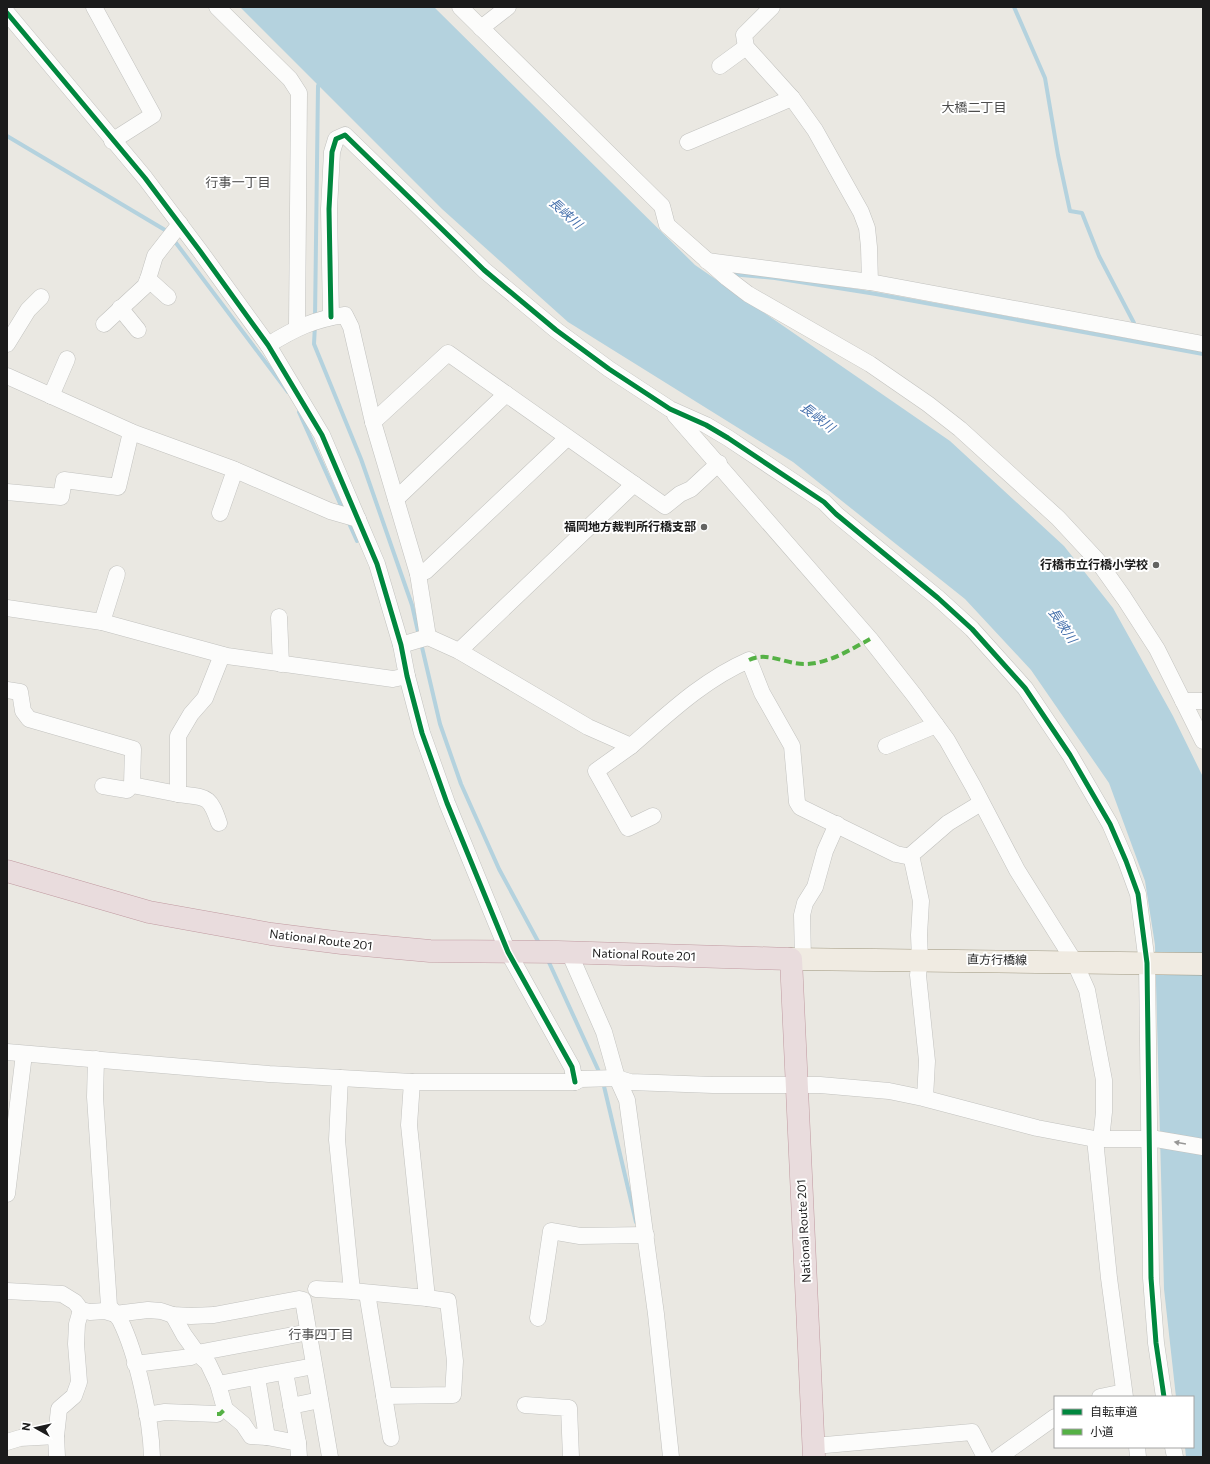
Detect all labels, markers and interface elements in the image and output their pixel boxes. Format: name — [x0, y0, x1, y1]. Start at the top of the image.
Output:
district label: 大橋二丁目 — [941, 99, 1007, 115]
district label: 行事一丁目 — [205, 174, 271, 190]
water label: 長峡川 — [546, 194, 587, 233]
water label: 長峡川 — [798, 399, 840, 437]
place label: 福岡地方裁判所行橋支部 — [564, 519, 696, 533]
marker: 福岡地方裁判所行橋支部 — [699, 522, 709, 532]
place label: 行橋市立行橋小学校 — [1040, 557, 1148, 571]
marker: 行橋市立行橋小学校 — [1151, 560, 1161, 570]
water label: 長峡川 — [1045, 604, 1082, 647]
street label: National Route 201 — [269, 926, 373, 952]
street label: National Route 201 — [592, 945, 696, 963]
street label: 直方行橋線 — [967, 951, 1027, 967]
one-way arrow — [1174, 1140, 1186, 1146]
street label: National Route 201 — [793, 1179, 813, 1283]
district label: 行事四丁目 — [288, 1326, 354, 1342]
legend — [1054, 1396, 1194, 1448]
text: 自転車道 — [1090, 1404, 1138, 1418]
north arrow — [16, 1408, 56, 1448]
text: N — [19, 1422, 33, 1432]
text: 小道 — [1090, 1424, 1114, 1438]

